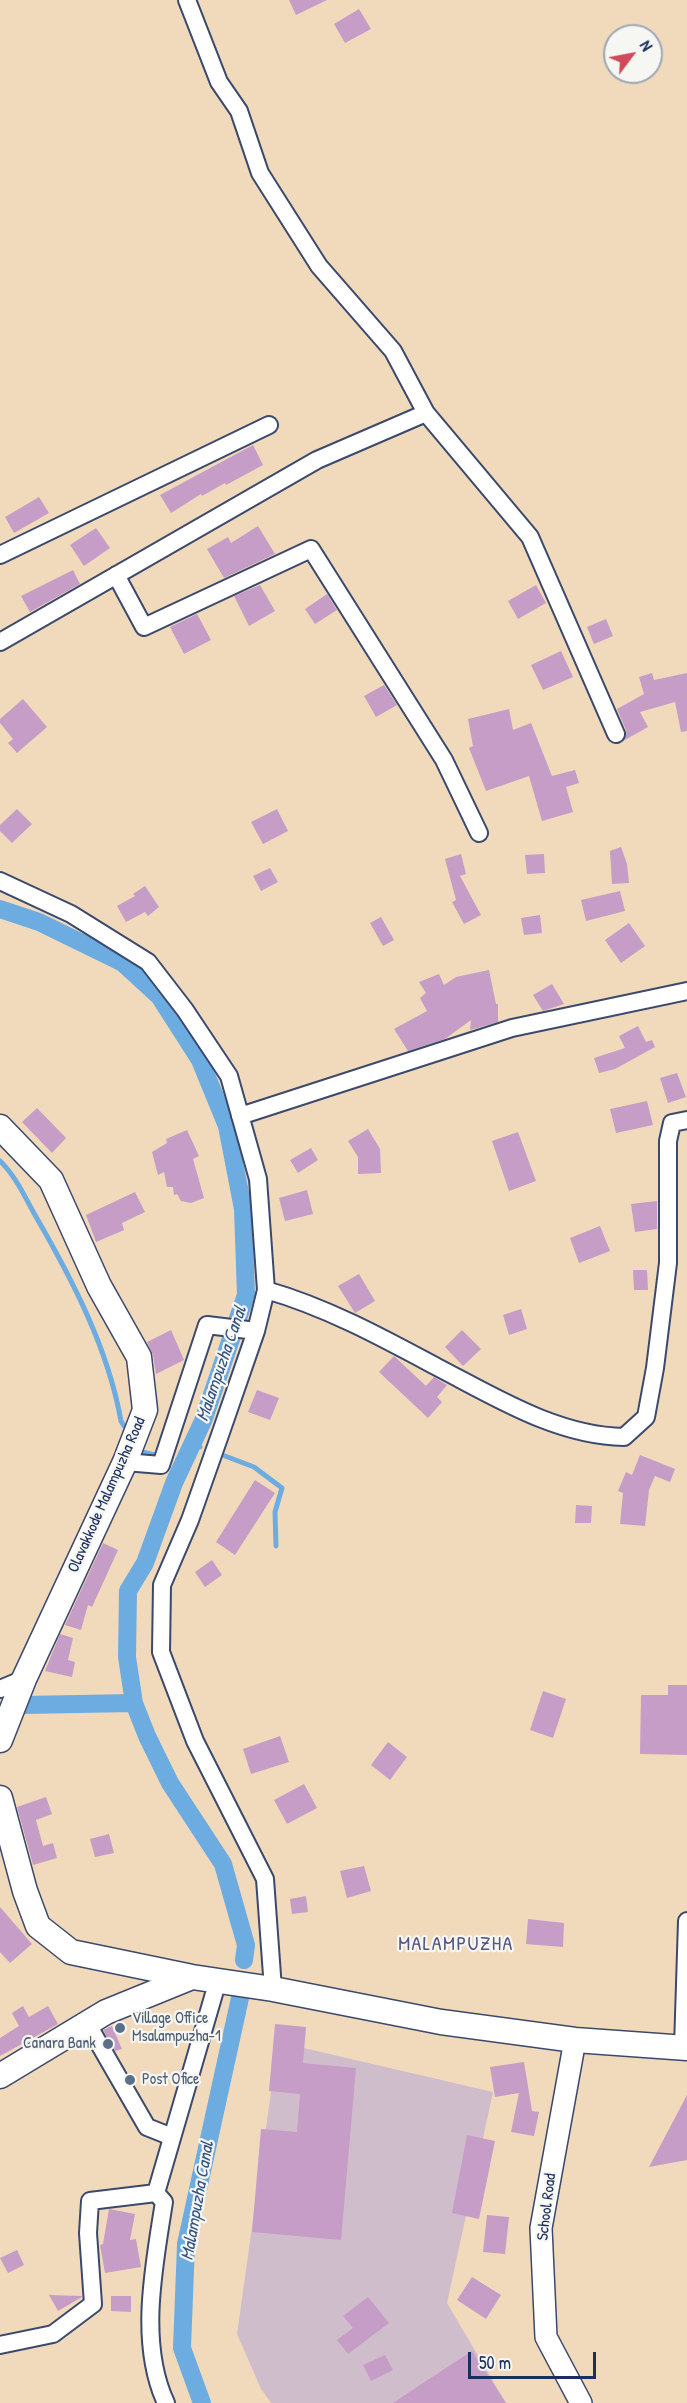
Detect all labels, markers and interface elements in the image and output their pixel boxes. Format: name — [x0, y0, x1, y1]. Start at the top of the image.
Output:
north arrow — [603, 24, 663, 84]
text: N — [635, 36, 658, 55]
water label: Malampuzha Canal — [192, 1304, 252, 1424]
street label: Olavakkode Malampuzha Road — [64, 1414, 150, 1576]
district label: MALAMPUZHA — [398, 1933, 514, 1957]
place label: Village Office Msalampuzha-1 — [132, 2009, 221, 2047]
marker: Village Office Msalampuzha-1 — [113, 2021, 127, 2035]
place label: Canara Bank — [23, 2034, 96, 2054]
marker: Canara Bank — [101, 2037, 115, 2051]
place label: Post Ofice — [142, 2070, 199, 2090]
marker: Post Ofice — [123, 2073, 137, 2087]
water label: Malampuzha Canal — [177, 2140, 219, 2262]
street label: School Road — [533, 2172, 561, 2242]
scale bar — [471, 2340, 598, 2378]
text: 50 m — [479, 2350, 511, 2375]

